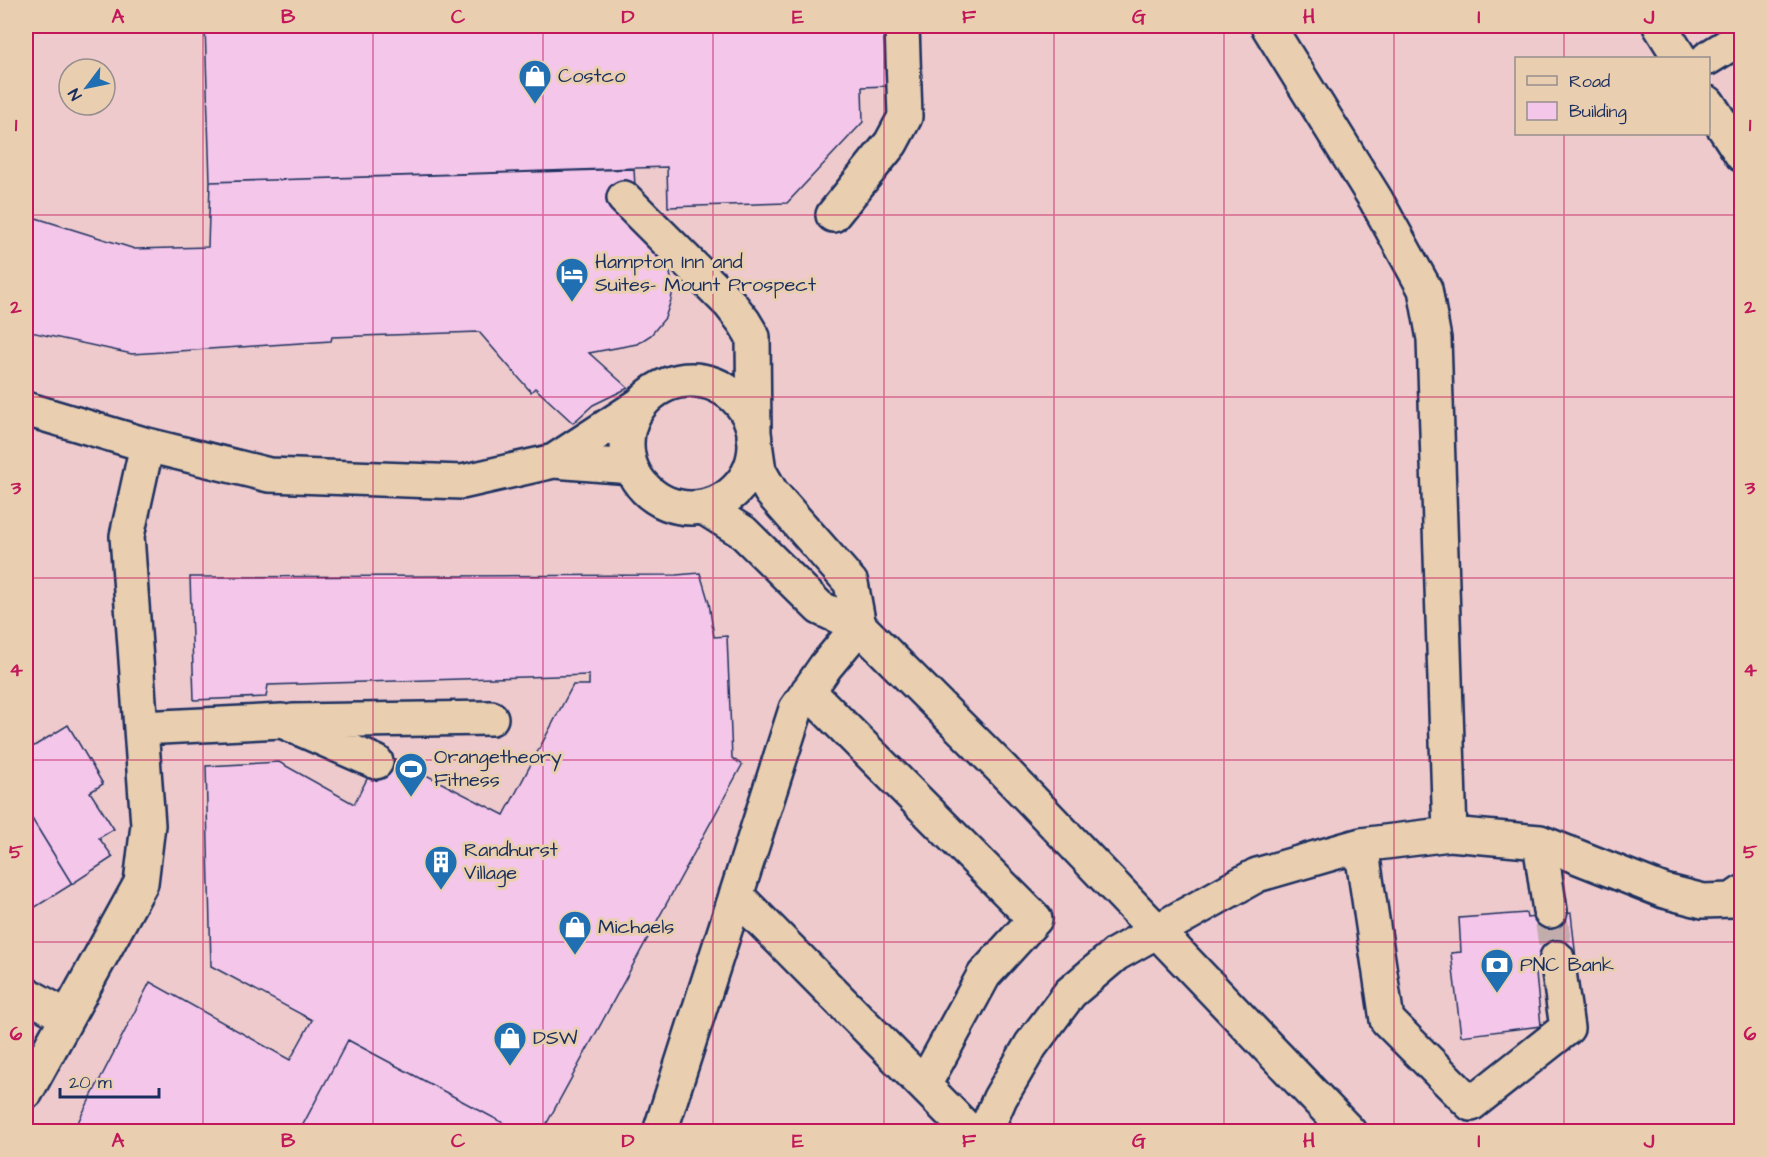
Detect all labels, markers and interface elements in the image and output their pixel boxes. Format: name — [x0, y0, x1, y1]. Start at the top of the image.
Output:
text: A — [112, 3, 125, 31]
text: B — [281, 3, 296, 31]
text: C — [451, 3, 466, 31]
text: D — [622, 3, 635, 31]
text: E — [792, 3, 804, 31]
text: F — [962, 3, 977, 31]
text: G — [1132, 3, 1146, 31]
text: H — [1303, 3, 1315, 31]
text: I — [1477, 3, 1481, 31]
text: J — [1643, 3, 1655, 31]
north arrow — [57, 57, 117, 117]
legend — [1515, 57, 1710, 135]
shop icon: Costco — [517, 58, 553, 105]
place label: Costco — [558, 62, 625, 90]
text: Road — [1569, 69, 1610, 94]
text: N — [63, 84, 87, 105]
text: Building — [1569, 99, 1627, 125]
text: 1 — [15, 111, 18, 139]
text: 1 — [1749, 111, 1752, 139]
place label: Hampton Inn and Suites- Mount Prospect — [595, 248, 816, 299]
hotel icon: Hampton Inn and Suites- Mount Prospect — [554, 256, 590, 303]
text: 2 — [9, 293, 22, 321]
text: 2 — [1743, 293, 1756, 321]
text: 3 — [10, 474, 22, 502]
text: 3 — [1744, 474, 1756, 502]
text: 4 — [9, 656, 23, 684]
text: 4 — [1743, 656, 1757, 684]
place label: Orangetheory Fitness — [434, 743, 562, 794]
sports icon: Orangetheory Fitness — [393, 751, 429, 798]
place label: Randhurst Village — [464, 836, 558, 888]
text: 5 — [9, 838, 24, 866]
text: 5 — [1743, 838, 1758, 866]
building icon: Randhurst Village — [423, 844, 459, 891]
shop icon: Michaels — [557, 909, 593, 956]
place label: Michaels — [598, 913, 674, 941]
bank icon: PNC Bank — [1479, 947, 1515, 994]
place label: PNC Bank — [1520, 951, 1614, 979]
text: 6 — [10, 1020, 23, 1048]
shop icon: DSW — [492, 1020, 528, 1067]
text: 6 — [1744, 1020, 1757, 1048]
place label: DSW — [533, 1024, 578, 1052]
scale bar — [60, 1061, 159, 1099]
text: 20 m — [69, 1070, 112, 1095]
text: A — [112, 1127, 125, 1155]
text: B — [281, 1127, 296, 1155]
text: C — [451, 1127, 466, 1155]
text: D — [622, 1127, 635, 1155]
text: E — [792, 1127, 804, 1155]
text: F — [962, 1127, 977, 1155]
text: G — [1132, 1127, 1146, 1155]
text: H — [1303, 1127, 1315, 1155]
text: I — [1477, 1127, 1481, 1155]
text: J — [1643, 1127, 1655, 1155]

